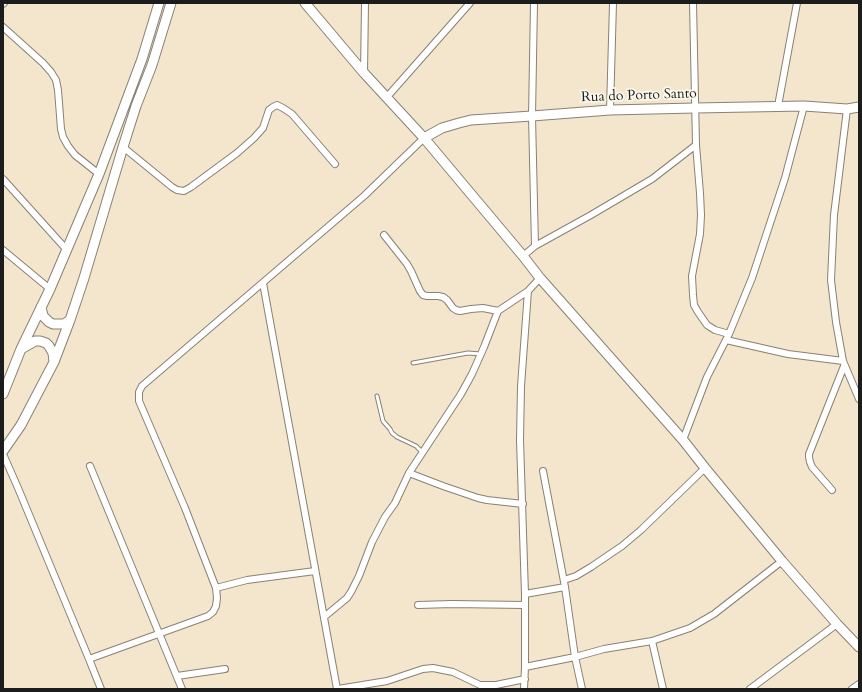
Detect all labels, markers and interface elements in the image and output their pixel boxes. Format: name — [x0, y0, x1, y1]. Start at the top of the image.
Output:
street label: Rua do Porto Santo — [581, 86, 697, 106]

